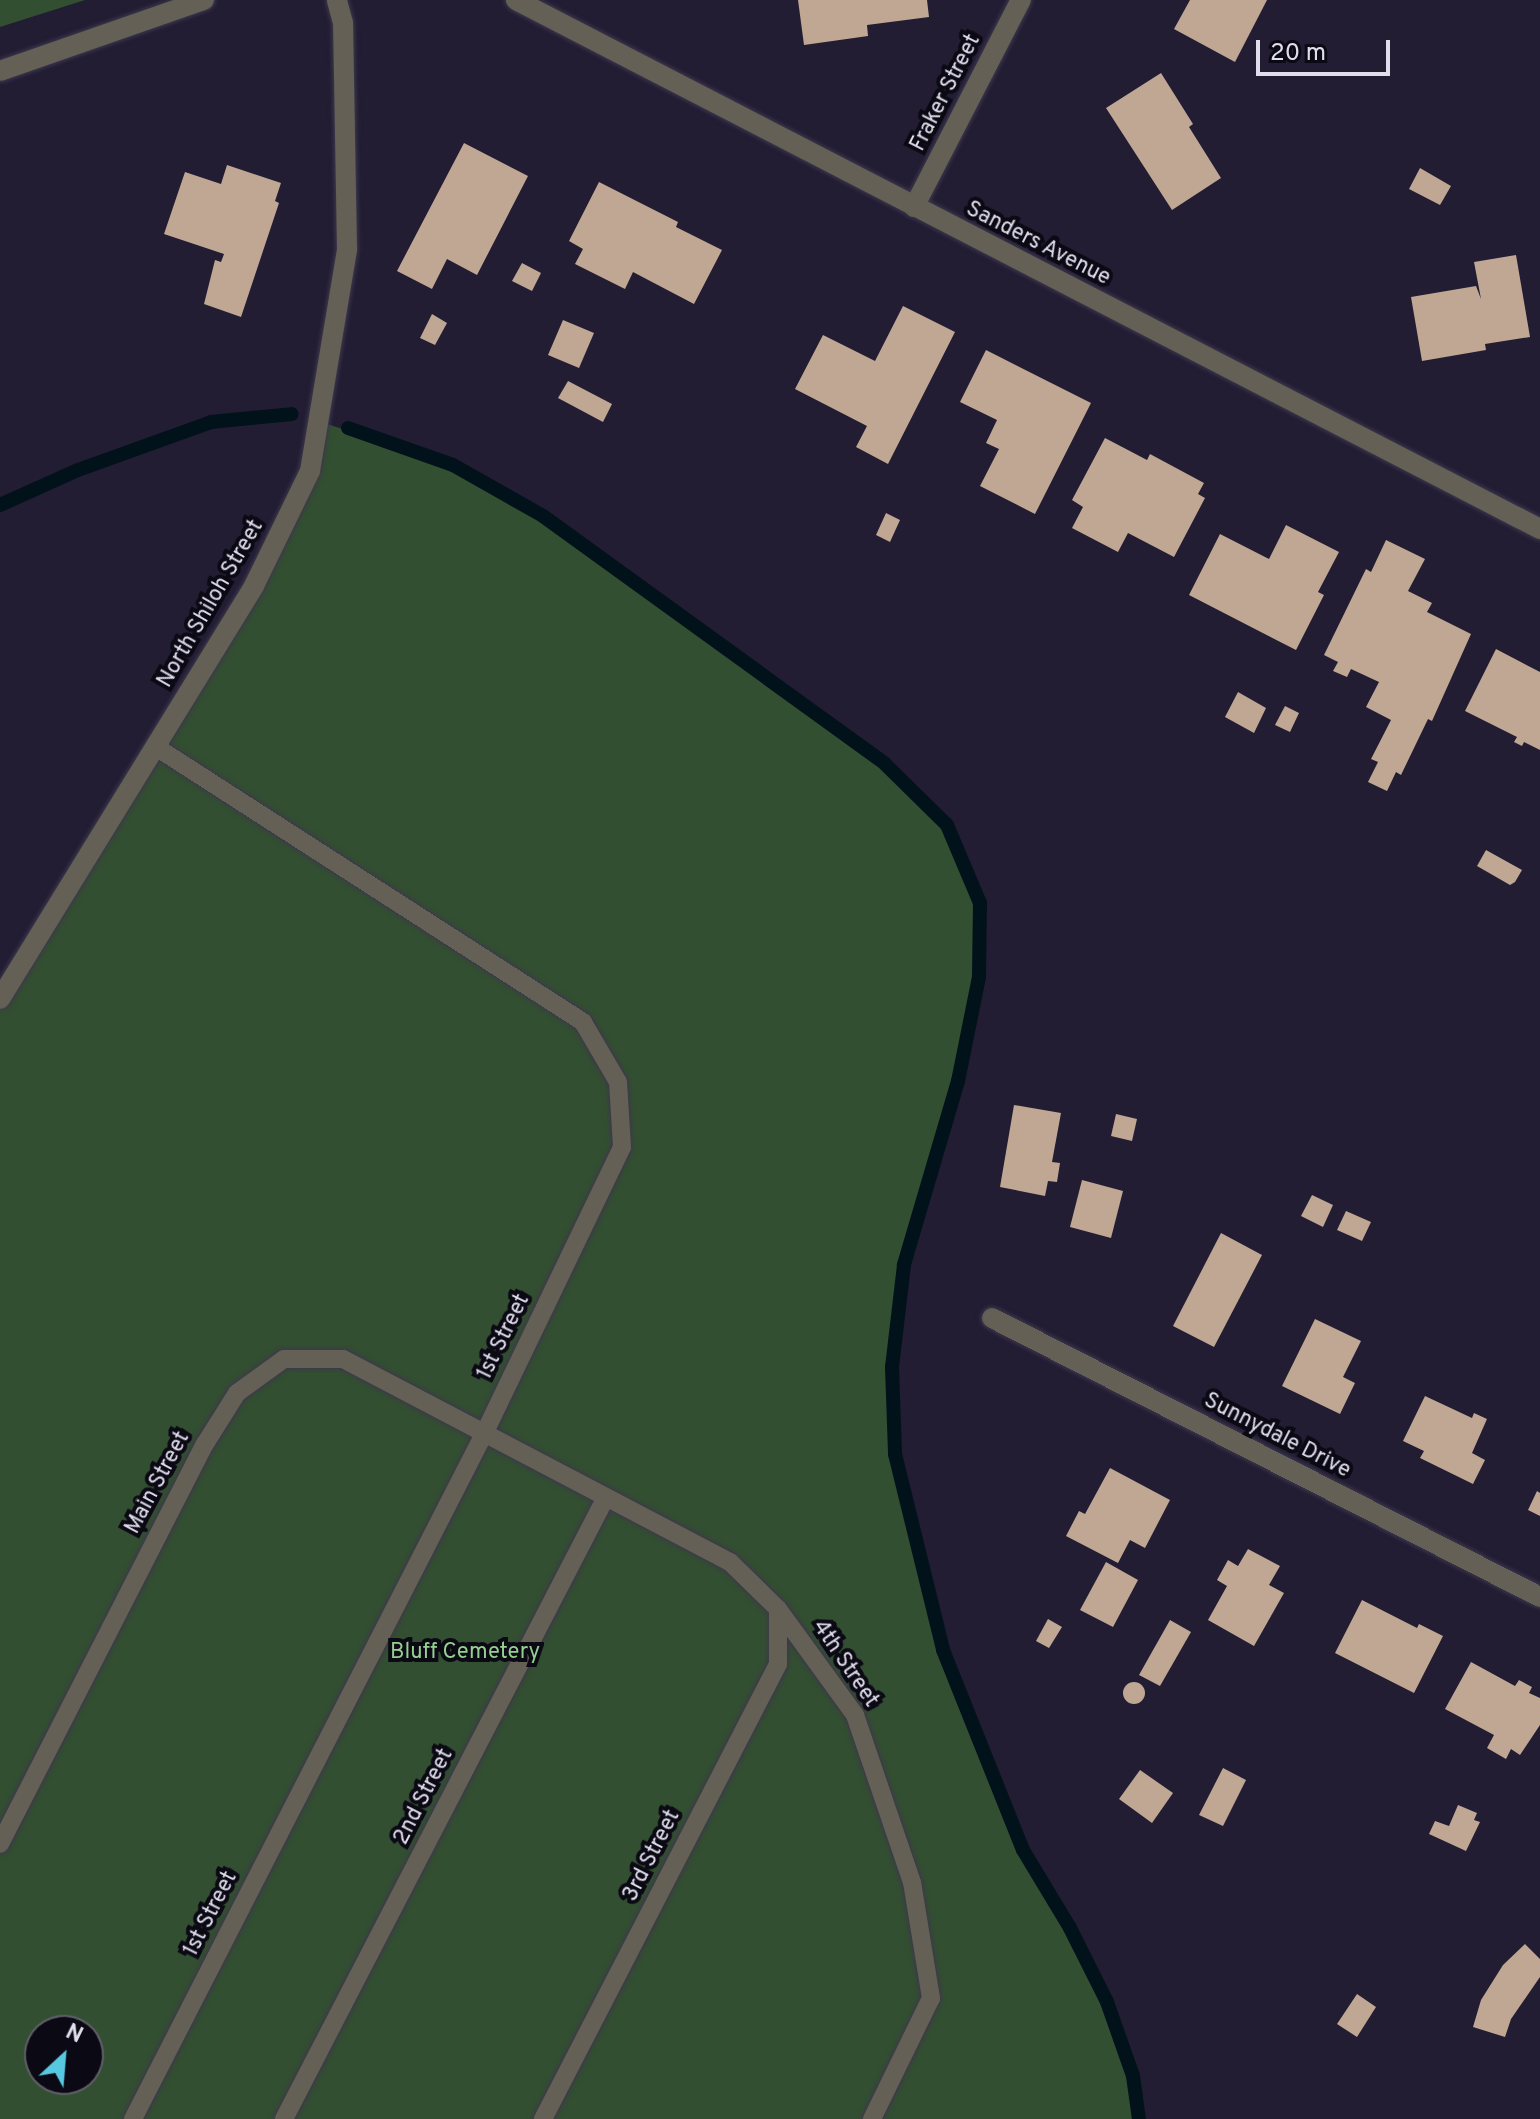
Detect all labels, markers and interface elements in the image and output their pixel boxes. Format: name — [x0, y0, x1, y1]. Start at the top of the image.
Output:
scale bar — [1260, 24, 1394, 74]
street label: Fraker Street — [905, 30, 987, 156]
text: 20 m — [1270, 39, 1326, 69]
street label: Sanders Avenue — [961, 196, 1115, 292]
street label: North Shiloh Street — [152, 515, 270, 693]
street label: 1st Street — [472, 1290, 536, 1384]
street label: Sunnydale Drive — [1199, 1388, 1355, 1484]
street label: Main Street — [120, 1427, 196, 1539]
street label: 4th Street — [806, 1615, 884, 1713]
park label: Bluff Cemetery — [390, 1640, 540, 1666]
street label: 2nd Street — [389, 1745, 459, 1849]
street label: 3rd Street — [618, 1806, 686, 1906]
street label: 1st Street — [178, 1867, 244, 1961]
north arrow — [24, 2015, 104, 2095]
text: N — [61, 2019, 87, 2050]

